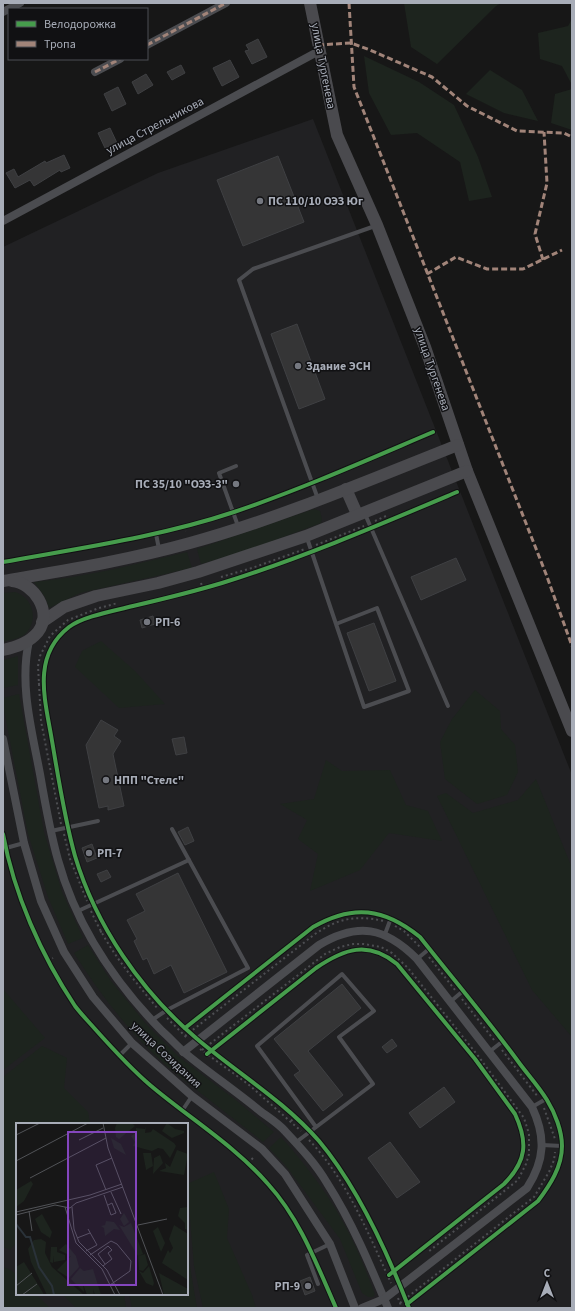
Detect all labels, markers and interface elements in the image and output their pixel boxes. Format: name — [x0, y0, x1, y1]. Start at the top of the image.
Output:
legend — [8, 8, 148, 60]
text: Велодорожка — [44, 16, 116, 33]
street label: улица Тургенева — [306, 21, 340, 111]
text: Тропа — [44, 36, 76, 53]
street label: улица Стрельникова — [103, 93, 207, 159]
place label: ПС 110/10 ОЭЗ Юг — [268, 193, 363, 210]
marker: ПС 110/10 ОЭЗ Юг — [255, 196, 265, 206]
street label: улица Тургенева — [410, 325, 454, 413]
place label: Здание ЭСН — [306, 358, 371, 375]
marker: Здание ЭСН — [293, 361, 303, 371]
place label: ПС 35/10 "ОЭЗ-3" — [135, 476, 228, 493]
marker: ПС 35/10 "ОЭЗ-3" — [231, 479, 241, 489]
place label: РП-6 — [155, 614, 180, 631]
marker: РП-6 — [142, 617, 152, 627]
place label: НПП "Стелс" — [114, 772, 184, 789]
marker: НПП "Стелс" — [101, 775, 111, 785]
place label: РП-7 — [97, 845, 122, 862]
marker: РП-7 — [84, 848, 94, 858]
street label: улица Созидания — [127, 1018, 205, 1092]
inset map — [16, 1123, 188, 1295]
north arrow — [527, 1263, 567, 1303]
text: С — [544, 1266, 551, 1281]
place label: РП-9 — [275, 1278, 300, 1295]
marker: РП-9 — [303, 1281, 313, 1291]

